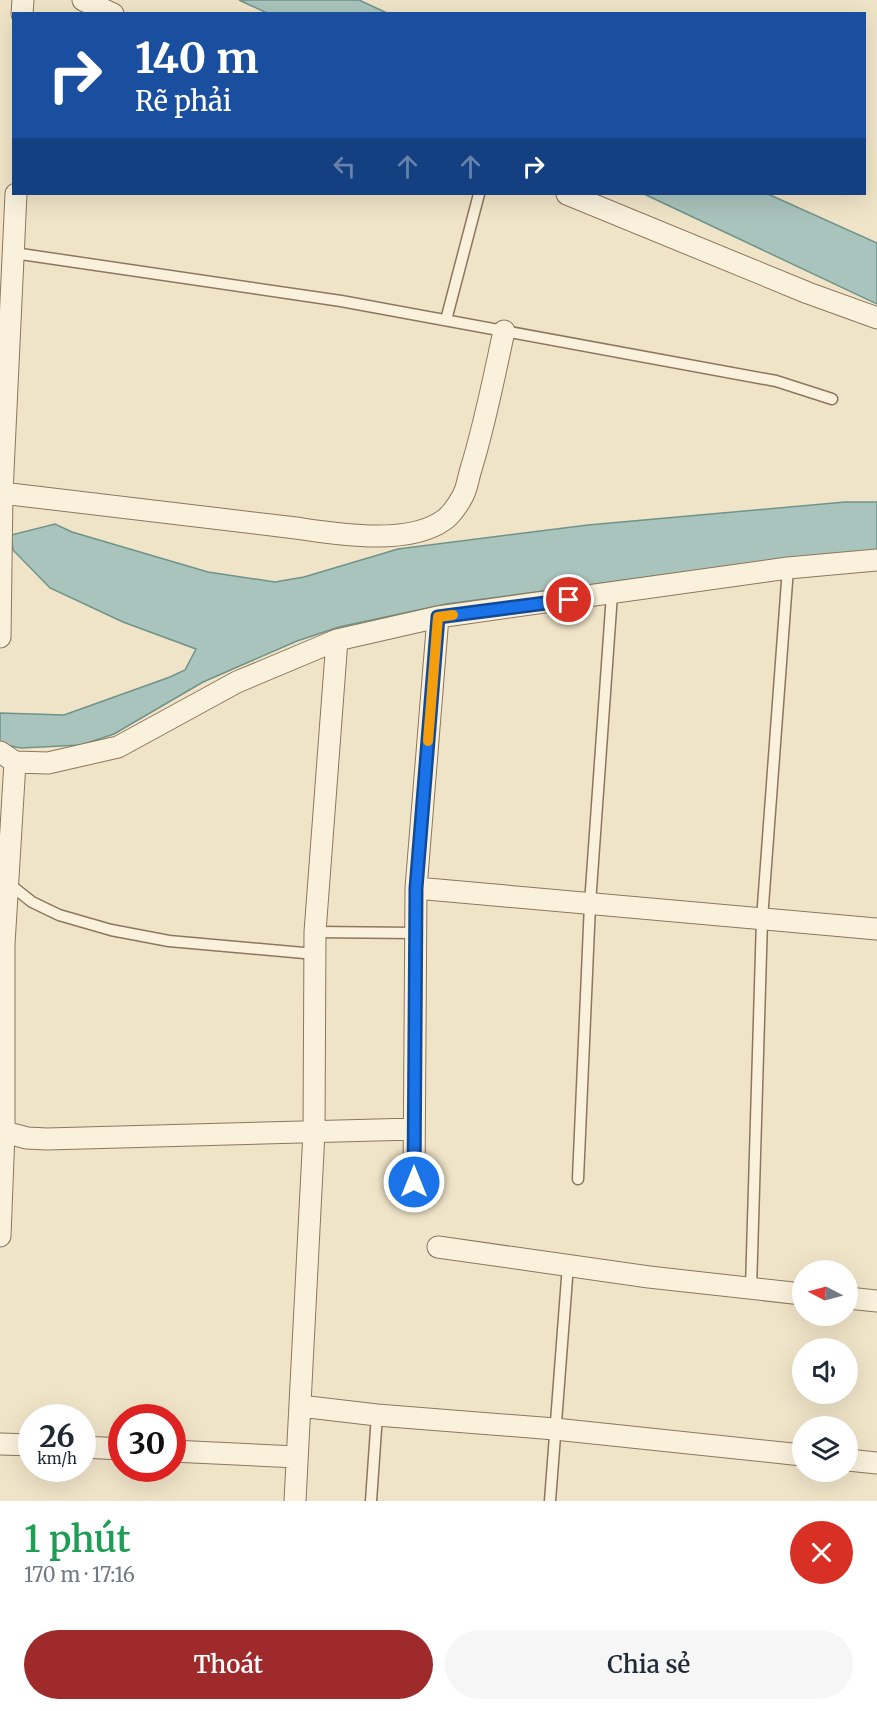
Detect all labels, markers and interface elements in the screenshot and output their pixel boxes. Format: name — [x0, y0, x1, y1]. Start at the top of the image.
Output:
text: 140 m — [135, 32, 258, 84]
icon: right — [36, 36, 114, 114]
text: Rẽ phải — [135, 84, 232, 118]
icon: left — [328, 150, 361, 183]
icon: ahead — [391, 150, 424, 183]
icon: ahead — [454, 150, 487, 183]
icon: right — [517, 150, 550, 183]
pin — [543, 574, 594, 625]
icon: arrive — [552, 583, 585, 616]
position arrow — [382, 1150, 446, 1214]
north arrow — [792, 1260, 858, 1326]
map controls — [792, 1260, 858, 1482]
button: sound — [792, 1338, 858, 1404]
speed limit sign: 30 — [108, 1404, 186, 1482]
button: layers — [792, 1416, 858, 1482]
text: 26 — [39, 1417, 75, 1455]
text: km/h — [37, 1449, 77, 1468]
text: 1 phút — [24, 1517, 131, 1562]
button: close — [790, 1521, 853, 1584]
text: 170 m · 17:16 — [24, 1562, 135, 1587]
button: Thoát — [24, 1630, 433, 1699]
button: Chia sẻ — [445, 1630, 853, 1699]

